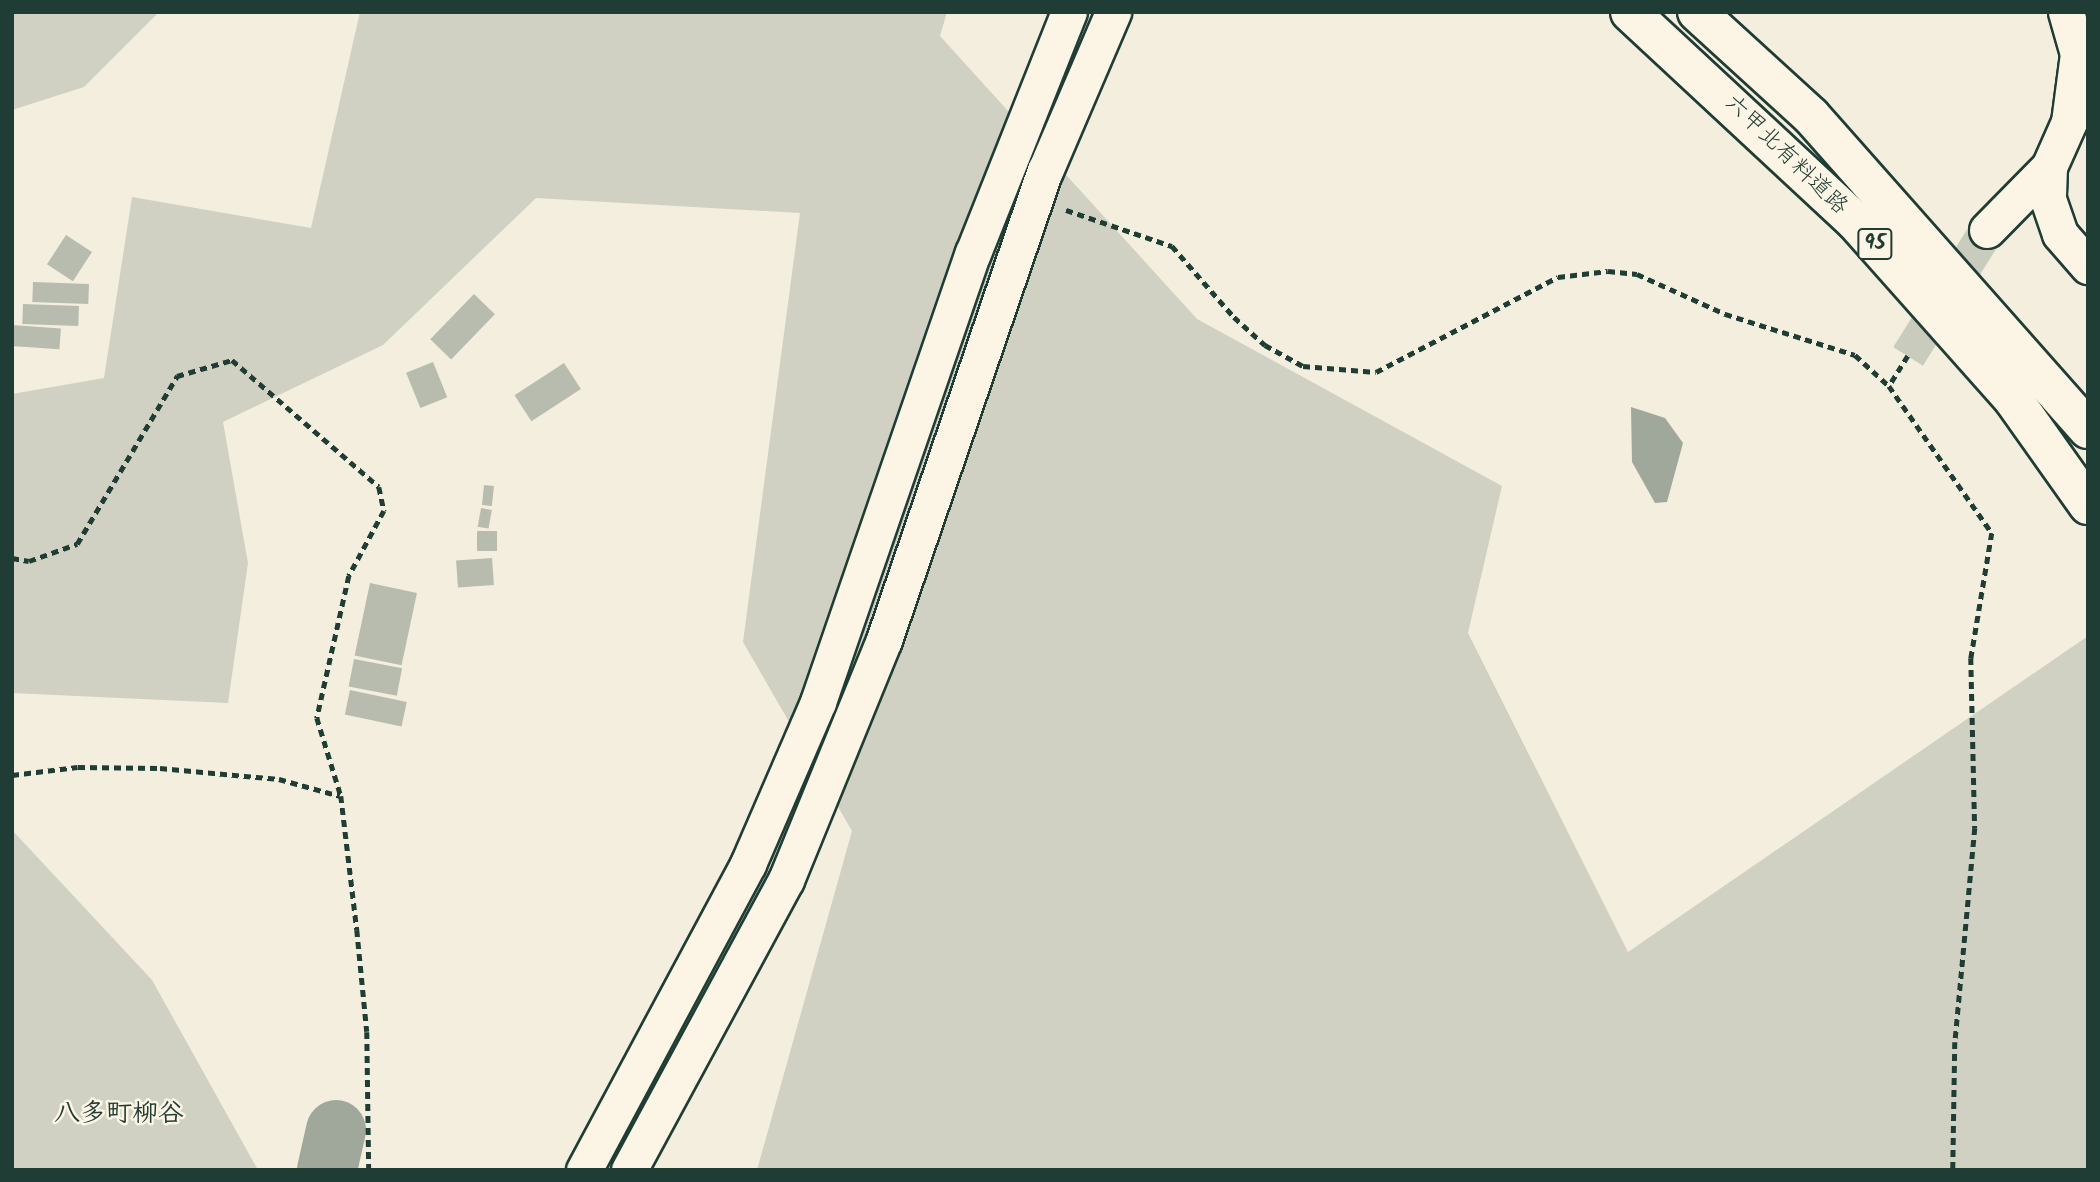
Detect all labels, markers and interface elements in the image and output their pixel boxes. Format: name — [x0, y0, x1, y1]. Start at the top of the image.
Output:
street label: 六甲北有料道路 — [1719, 89, 1853, 221]
road number: 95 — [1856, 226, 1894, 262]
district label: 八多町柳谷 — [54, 1099, 184, 1131]

